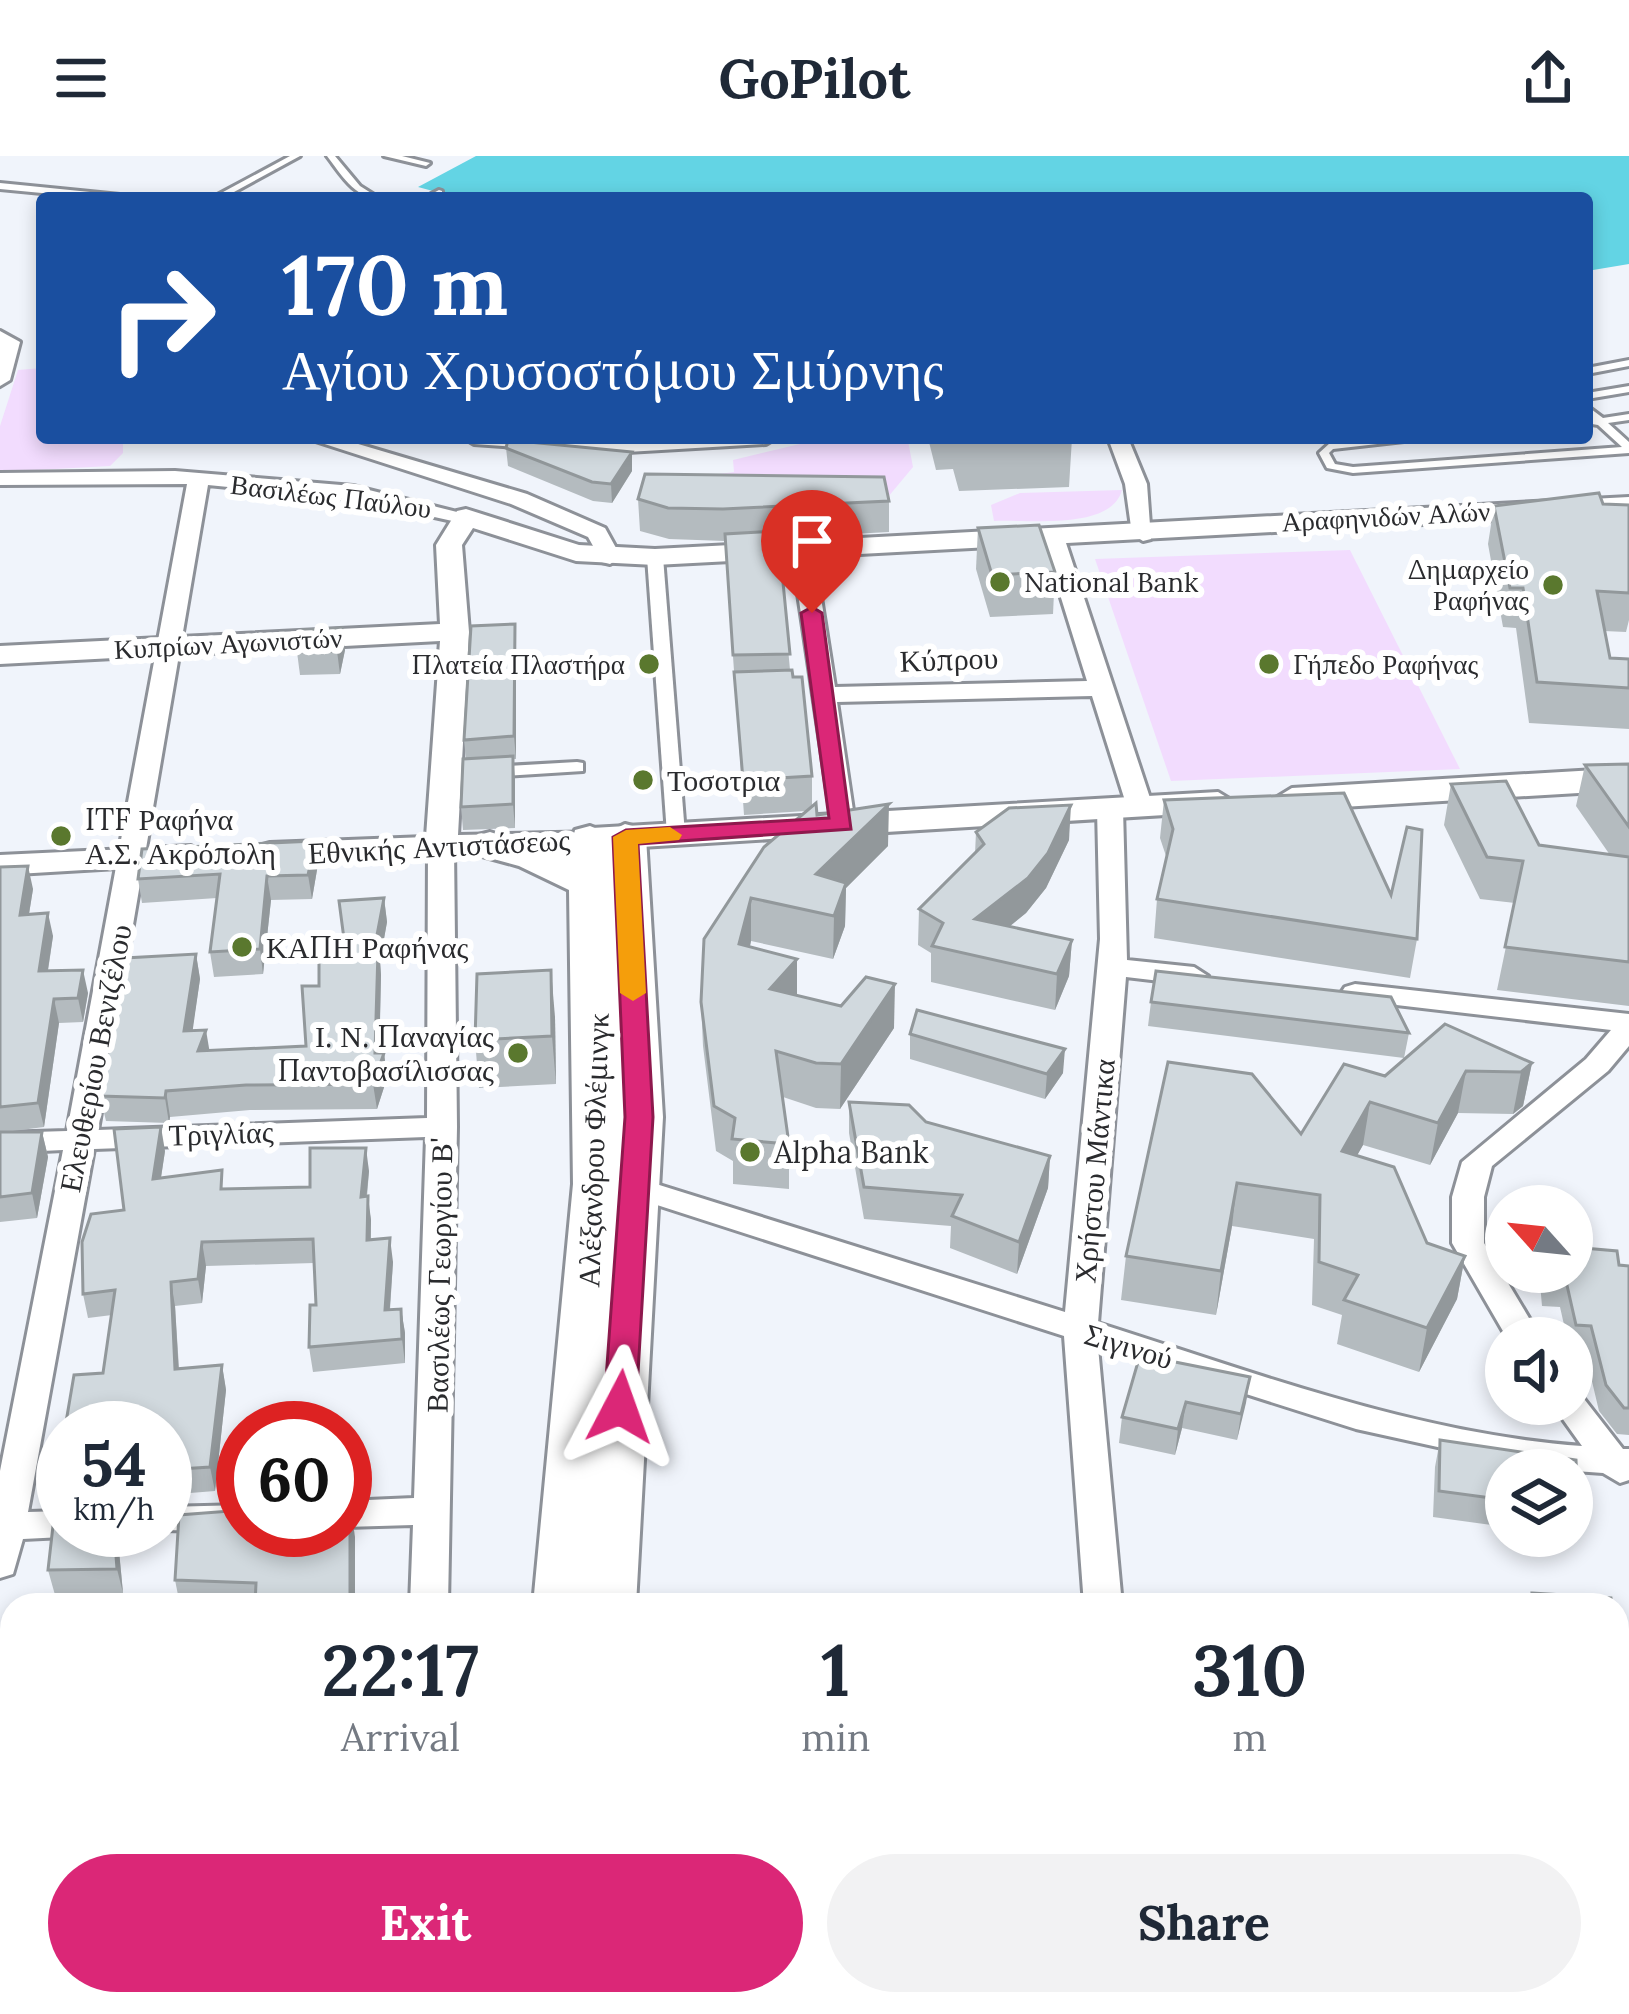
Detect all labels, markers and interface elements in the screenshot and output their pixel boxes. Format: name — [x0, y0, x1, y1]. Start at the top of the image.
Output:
text: GoPilot — [719, 44, 910, 113]
icon: menu — [48, 45, 114, 111]
icon: share — [1515, 45, 1581, 111]
text: 170 m — [282, 230, 508, 338]
icon: right — [84, 240, 240, 396]
text: Αγίου Χρυσοστόμου Σμύρνης — [282, 335, 944, 404]
street label: Βασιλέως Παύλου — [229, 467, 433, 525]
pin — [761, 490, 863, 613]
street label: Αραφηνιδών Αλών — [1281, 494, 1491, 538]
icon: arrive — [779, 508, 845, 574]
place label: Δημαρχείο Ραφήνας — [1408, 552, 1529, 617]
place label: National Bank — [1024, 565, 1199, 599]
marker: National Bank — [987, 569, 1013, 595]
marker: Δημαρχείο Ραφήνας — [1540, 572, 1566, 598]
street label: Κυπρίων Αγωνιστών — [113, 620, 343, 666]
street label: Κύπρου — [899, 638, 999, 680]
place label: Πλατεία Πλαστήρα — [412, 647, 625, 681]
place label: Γήπεδο Ραφήνας — [1293, 647, 1478, 681]
marker: Πλατεία Πλαστήρα — [636, 651, 662, 677]
marker: Γήπεδο Ραφήνας — [1256, 651, 1282, 677]
place label: Τοσοτρια — [667, 761, 781, 799]
marker: Τοσοτρια — [630, 767, 656, 793]
place label: ITF Ραφήνα Α.Σ. Ακρόπολη — [85, 800, 276, 872]
street label: Εθνικής Αντιστάσεως — [307, 820, 571, 872]
marker: ITF Ραφήνα Α.Σ. Ακρόπολη — [48, 823, 74, 849]
street label: Ελευθερίου Βενιζέλου — [50, 921, 140, 1195]
place label: ΚΑΠΗ Ραφήνας — [266, 928, 468, 966]
marker: ΚΑΠΗ Ραφήνας — [229, 934, 255, 960]
street label: Αλέξανδρου Φλέμινγκ — [569, 1012, 617, 1288]
place label: Ι. Ν. Παναγίας Παντοβασίλισσας — [277, 1017, 494, 1089]
marker: Ι. Ν. Παναγίας Παντοβασίλισσας — [505, 1040, 531, 1066]
street label: Χρήστου Μάντικα — [1065, 1057, 1123, 1285]
street label: Τριγλίας — [168, 1112, 274, 1154]
place label: Alpha Bank — [773, 1133, 929, 1171]
street label: Βασιλέως Γεωργίου Β' — [418, 1137, 460, 1413]
marker: Alpha Bank — [737, 1139, 763, 1165]
north arrow — [1485, 1185, 1593, 1293]
map controls — [1485, 1185, 1593, 1557]
street label: Σιγινού — [1080, 1315, 1178, 1377]
button: sound — [1485, 1317, 1593, 1425]
position arrow — [557, 1344, 683, 1470]
speed limit sign: 60 — [216, 1401, 372, 1557]
text: 54 — [81, 1426, 147, 1502]
button: layers — [1485, 1449, 1593, 1557]
text: km/h — [73, 1490, 155, 1528]
text: 22:17 — [322, 1624, 479, 1716]
text: 1 — [821, 1624, 850, 1716]
text: 310 — [1192, 1624, 1307, 1716]
text: Arrival — [341, 1712, 460, 1762]
text: min — [801, 1712, 870, 1762]
text: m — [1232, 1712, 1267, 1762]
button: Exit — [48, 1854, 803, 1992]
button: Share — [827, 1854, 1581, 1992]

